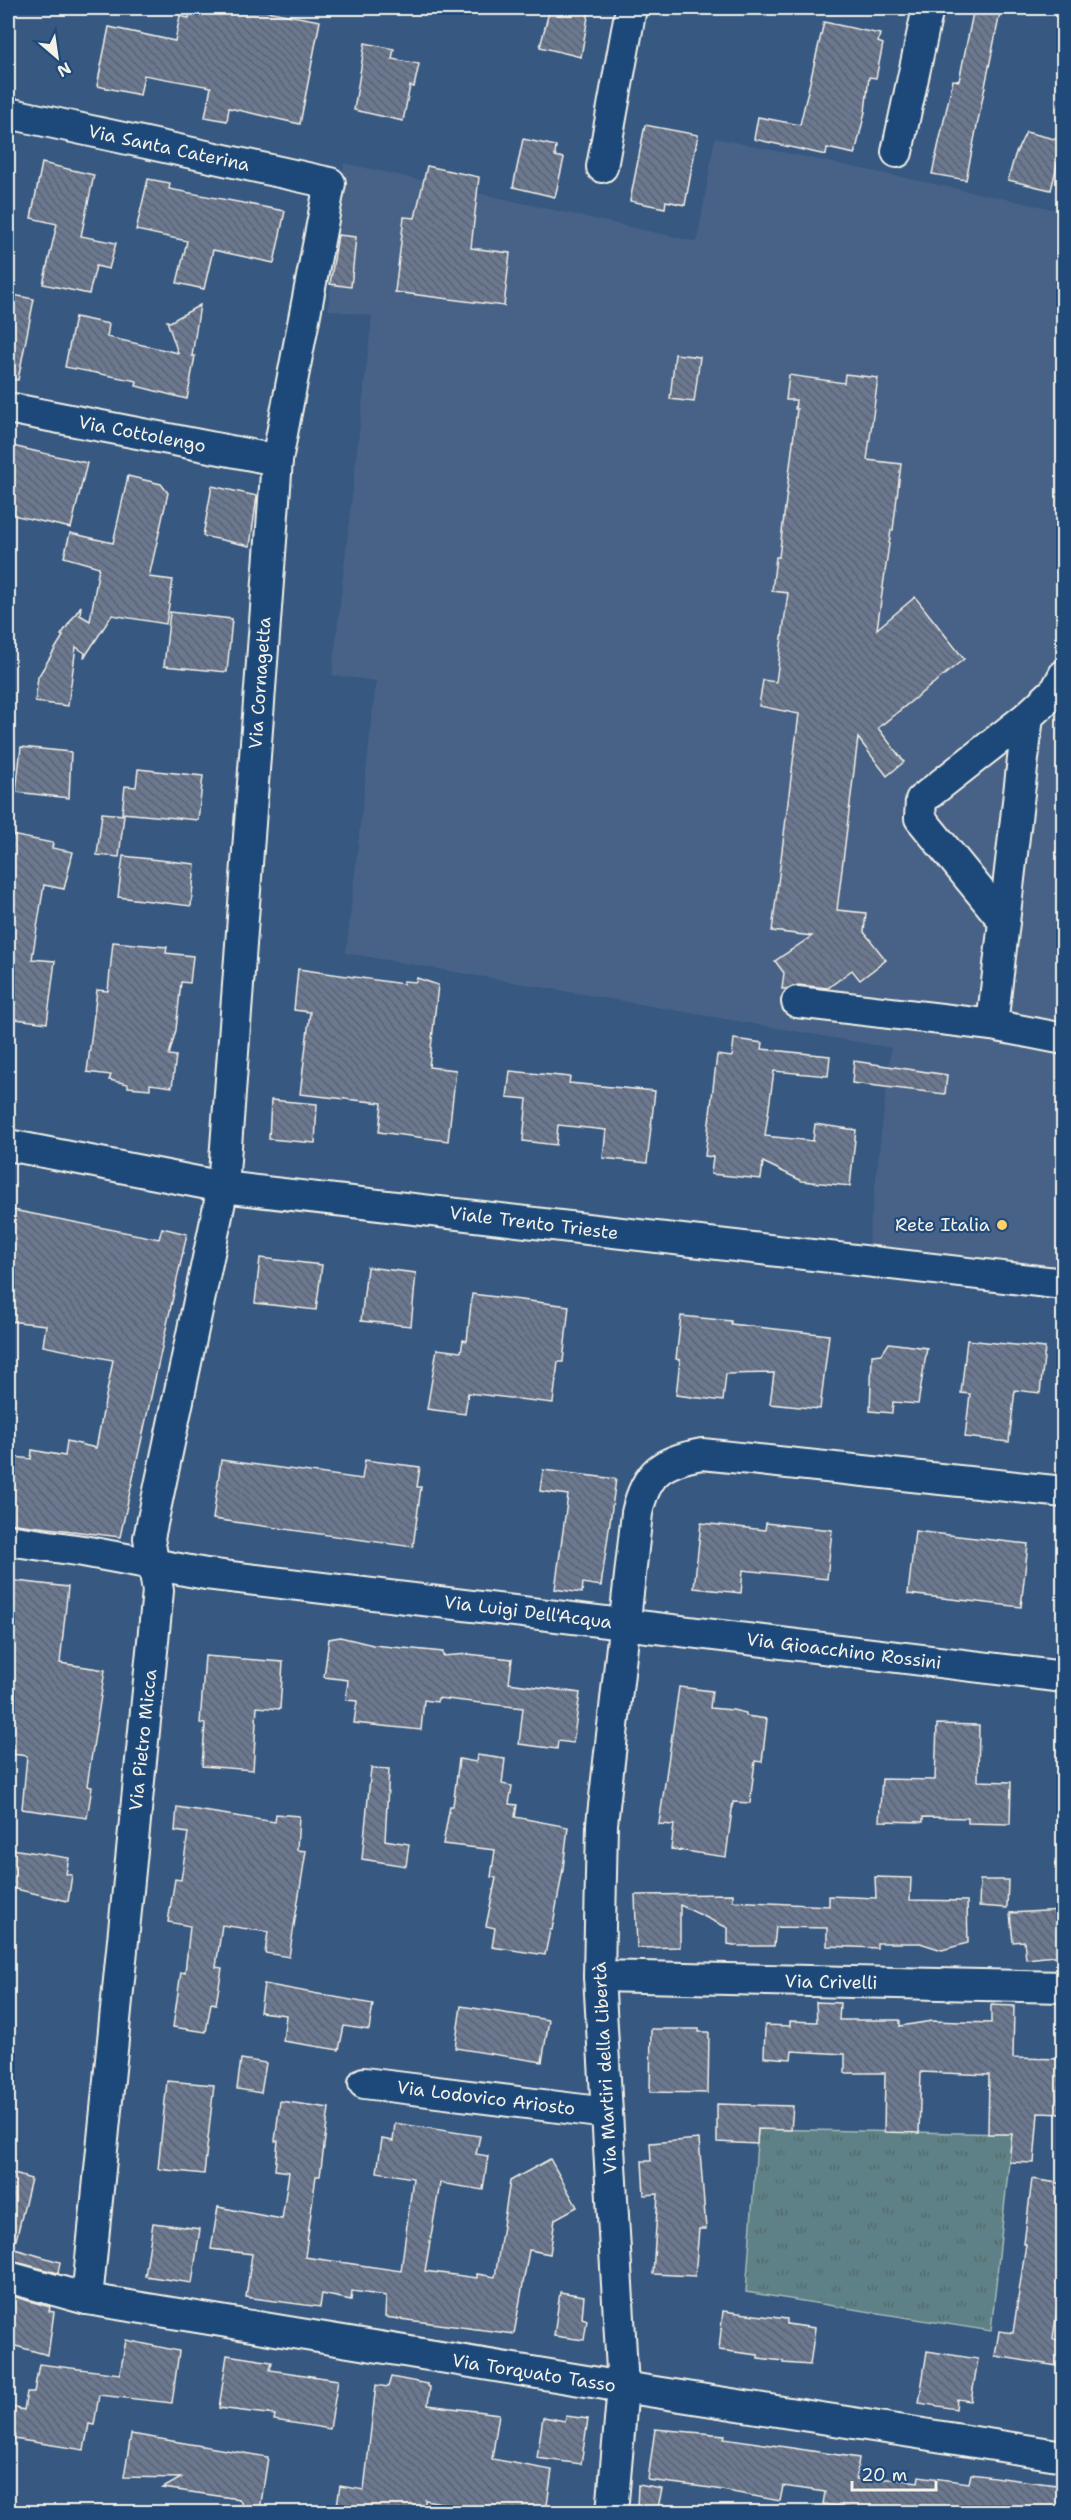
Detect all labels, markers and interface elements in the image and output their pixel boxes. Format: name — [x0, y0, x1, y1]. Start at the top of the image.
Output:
north arrow — [27, 27, 87, 87]
text: N — [53, 57, 75, 82]
street label: Via Santa Caterina — [86, 119, 252, 177]
street label: Via Cottolengo — [76, 410, 208, 458]
street label: Via Cornagetta — [243, 616, 277, 750]
street label: Viale Trento Trieste — [448, 1201, 620, 1245]
place label: Rete Italia — [895, 1213, 990, 1237]
marker: Rete Italia — [995, 1218, 1009, 1232]
street label: Via Luigi Dell'Acqua — [443, 1590, 613, 1634]
street label: Via Gioacchino Rossini — [745, 1627, 943, 1675]
street label: Via Pietro Micca — [124, 1668, 162, 1812]
street label: Via Martiri della Libertà — [587, 1961, 623, 2175]
street label: Via Crivelli — [784, 1969, 878, 1995]
street label: Via Lodovico Ariosto — [395, 2075, 577, 2121]
street label: Via Torquato Tasso — [450, 2348, 618, 2398]
scale bar — [852, 2454, 936, 2492]
text: 20 m — [861, 2463, 907, 2487]

